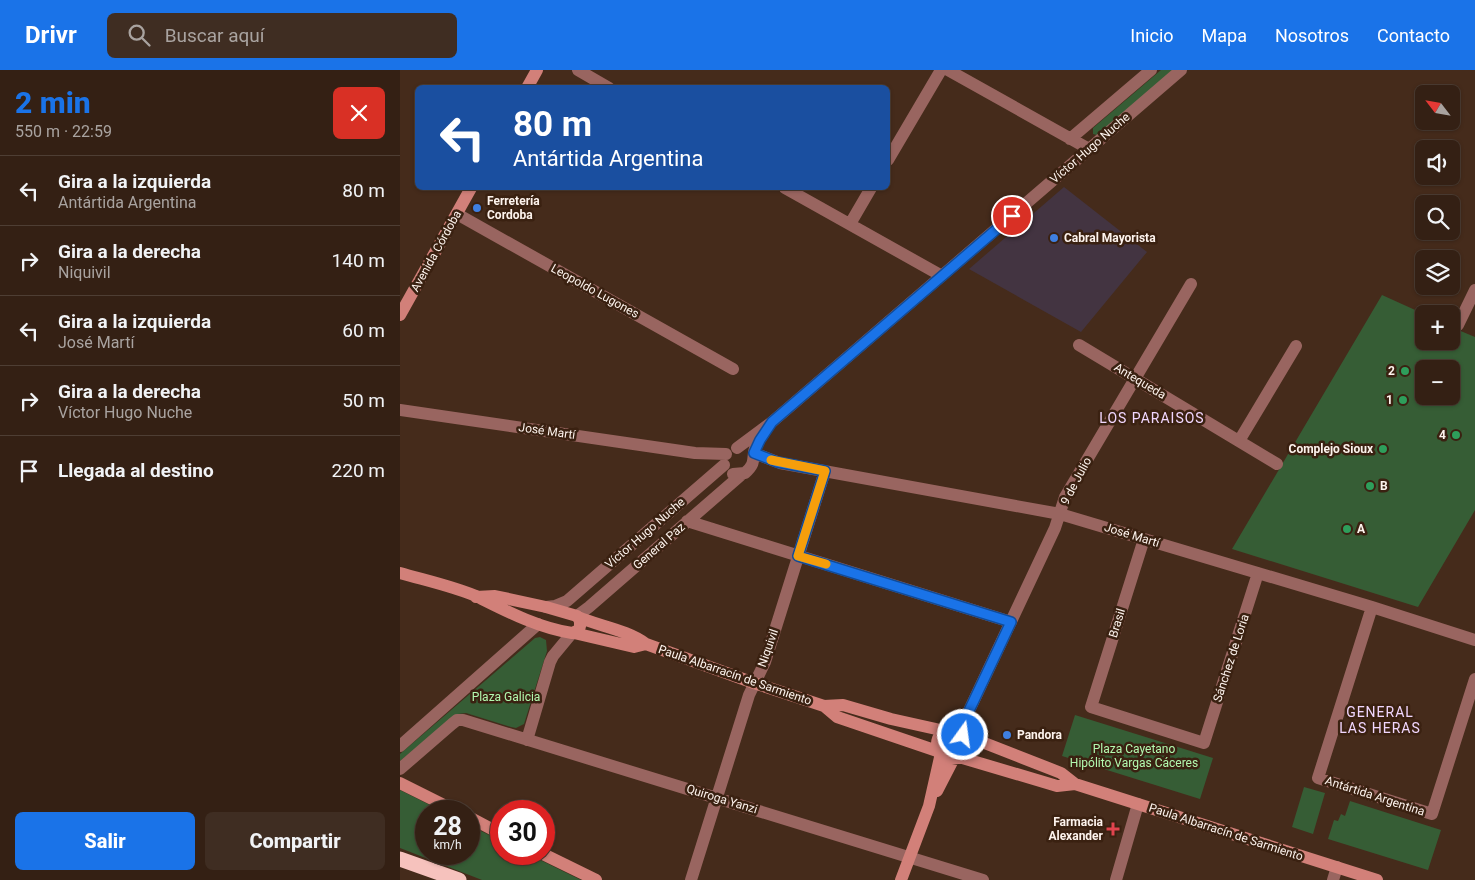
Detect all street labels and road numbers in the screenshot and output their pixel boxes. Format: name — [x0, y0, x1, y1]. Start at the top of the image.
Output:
street label: Víctor Hugo Nuche — [1047, 110, 1133, 186]
street label: Avenida Córdoba — [408, 208, 464, 294]
street label: Leopoldo Lugones — [549, 261, 641, 321]
street label: Antequeda — [1112, 360, 1168, 402]
street label: José Martí — [518, 420, 577, 442]
street label: 9 de Julio — [1058, 455, 1094, 507]
street label: Víctor Hugo Nuche — [602, 495, 688, 571]
street label: General Paz — [630, 520, 688, 572]
street label: José Martí — [1103, 520, 1162, 550]
street label: Brasil — [1106, 607, 1128, 639]
street label: Sánchez de Loria — [1210, 612, 1252, 704]
street label: Niquivil — [755, 627, 781, 669]
street label: Paula Albarracín de Sarmiento — [656, 642, 814, 708]
street label: Antártida Argentina — [1323, 773, 1427, 819]
street label: Quiroga Yanzi — [685, 782, 759, 816]
street label: Paula Albarracín de Sarmiento — [1147, 800, 1305, 864]

